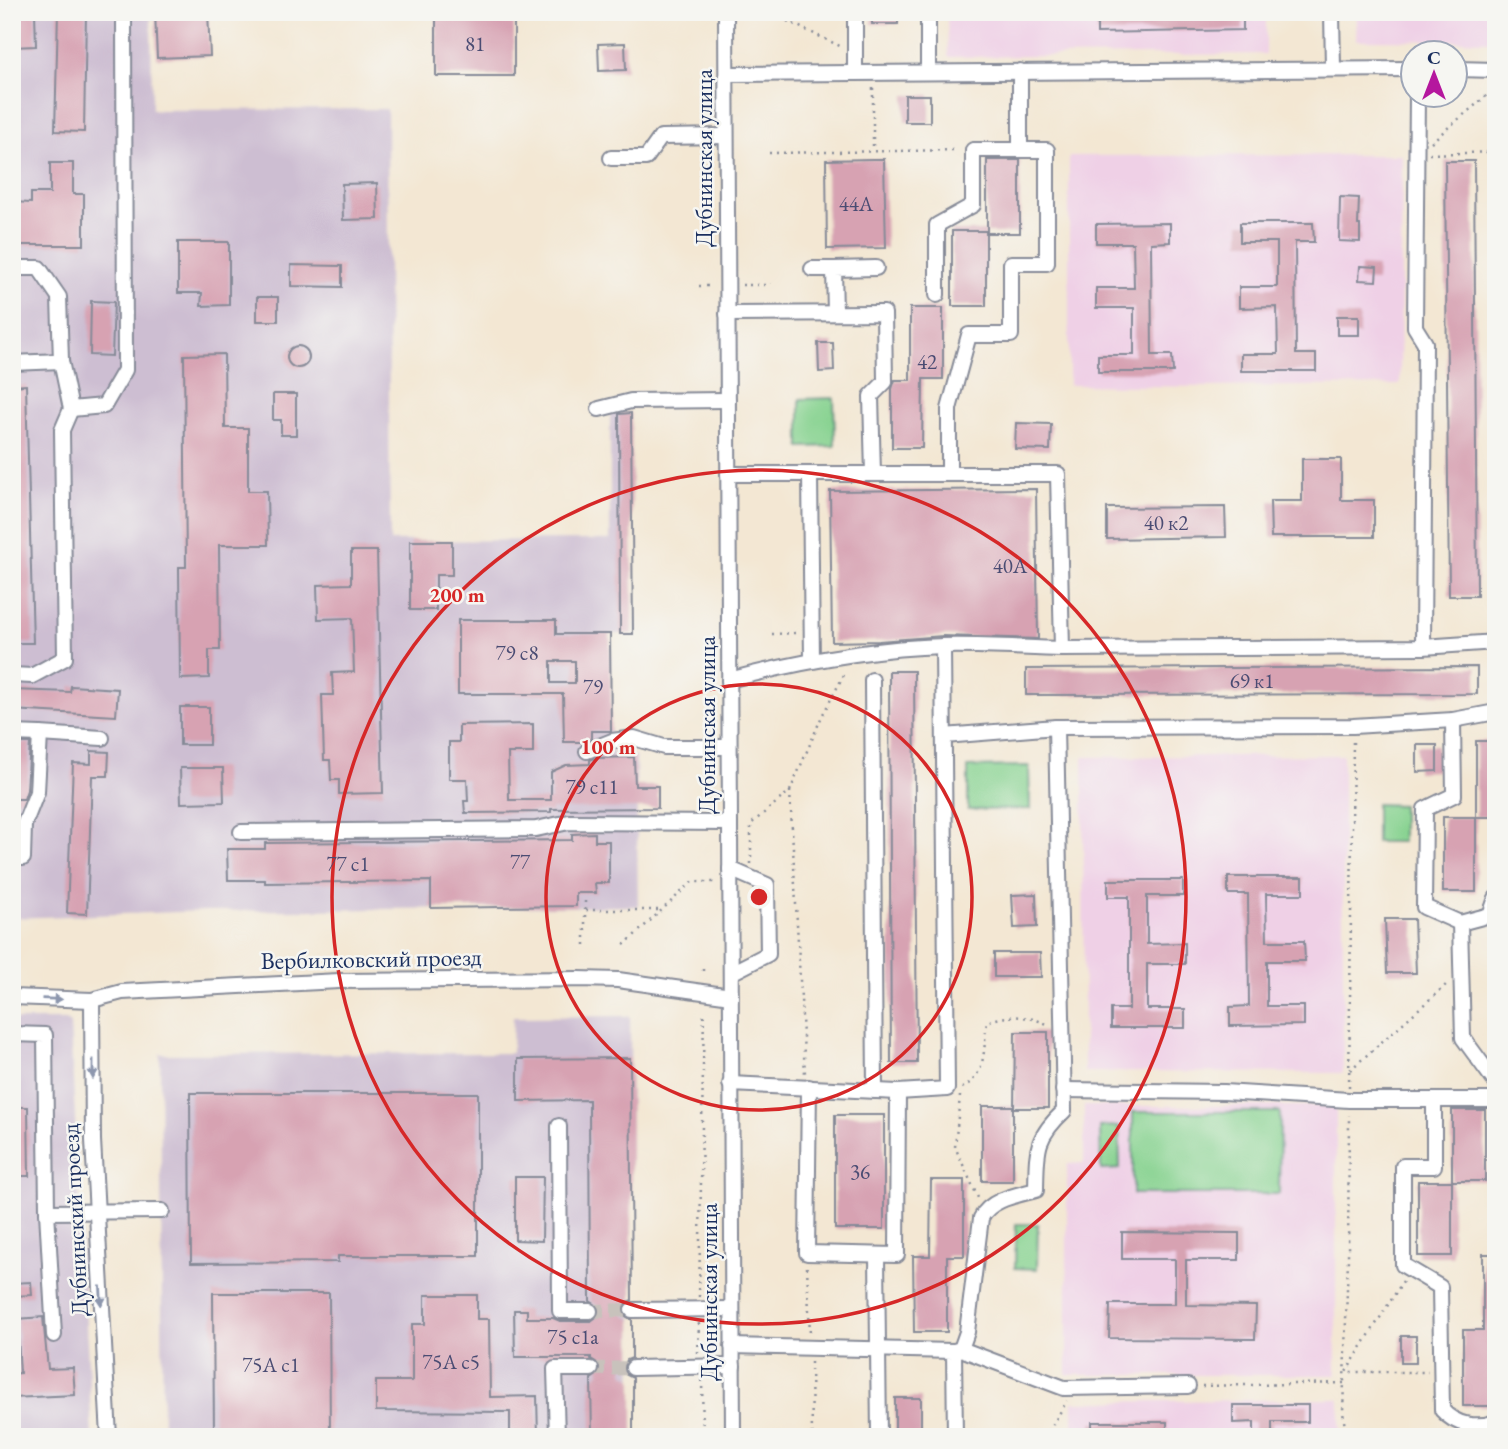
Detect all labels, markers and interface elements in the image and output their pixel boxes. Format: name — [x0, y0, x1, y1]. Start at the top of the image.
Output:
house number: 81 — [465, 30, 485, 57]
north arrow — [1400, 38, 1470, 108]
text: С — [1427, 45, 1441, 70]
street label: Дубнинская улица — [688, 69, 719, 247]
house number: 44А — [839, 190, 874, 217]
house number: 42 — [917, 348, 937, 375]
house number: 40 к2 — [1144, 509, 1188, 536]
house number: 40А — [993, 552, 1028, 579]
text: 200 m — [429, 581, 485, 608]
street label: Дубнинская улица — [691, 636, 722, 814]
house number: 79 с8 — [496, 639, 539, 666]
house number: 69 к1 — [1230, 667, 1274, 694]
house number: 79 — [583, 673, 603, 700]
text: 100 m — [580, 733, 636, 760]
house number: 79 с11 — [565, 773, 619, 800]
house number: 77 — [510, 848, 531, 875]
house number: 77 с1 — [327, 850, 370, 877]
centre of rings — [747, 885, 771, 909]
street label: Вербилковский проезд — [260, 941, 482, 976]
one-way arrow — [41, 994, 63, 1005]
one-way arrow — [87, 1058, 99, 1080]
street label: Дубнинский проезд — [54, 1123, 95, 1317]
house number: 36 — [850, 1158, 870, 1185]
street label: Дубнинская улица — [693, 1203, 724, 1381]
one-way arrow — [96, 1285, 107, 1307]
house number: 75 c1a — [547, 1323, 599, 1350]
house number: 75А с5 — [422, 1348, 480, 1375]
house number: 75A c1 — [242, 1351, 300, 1378]

